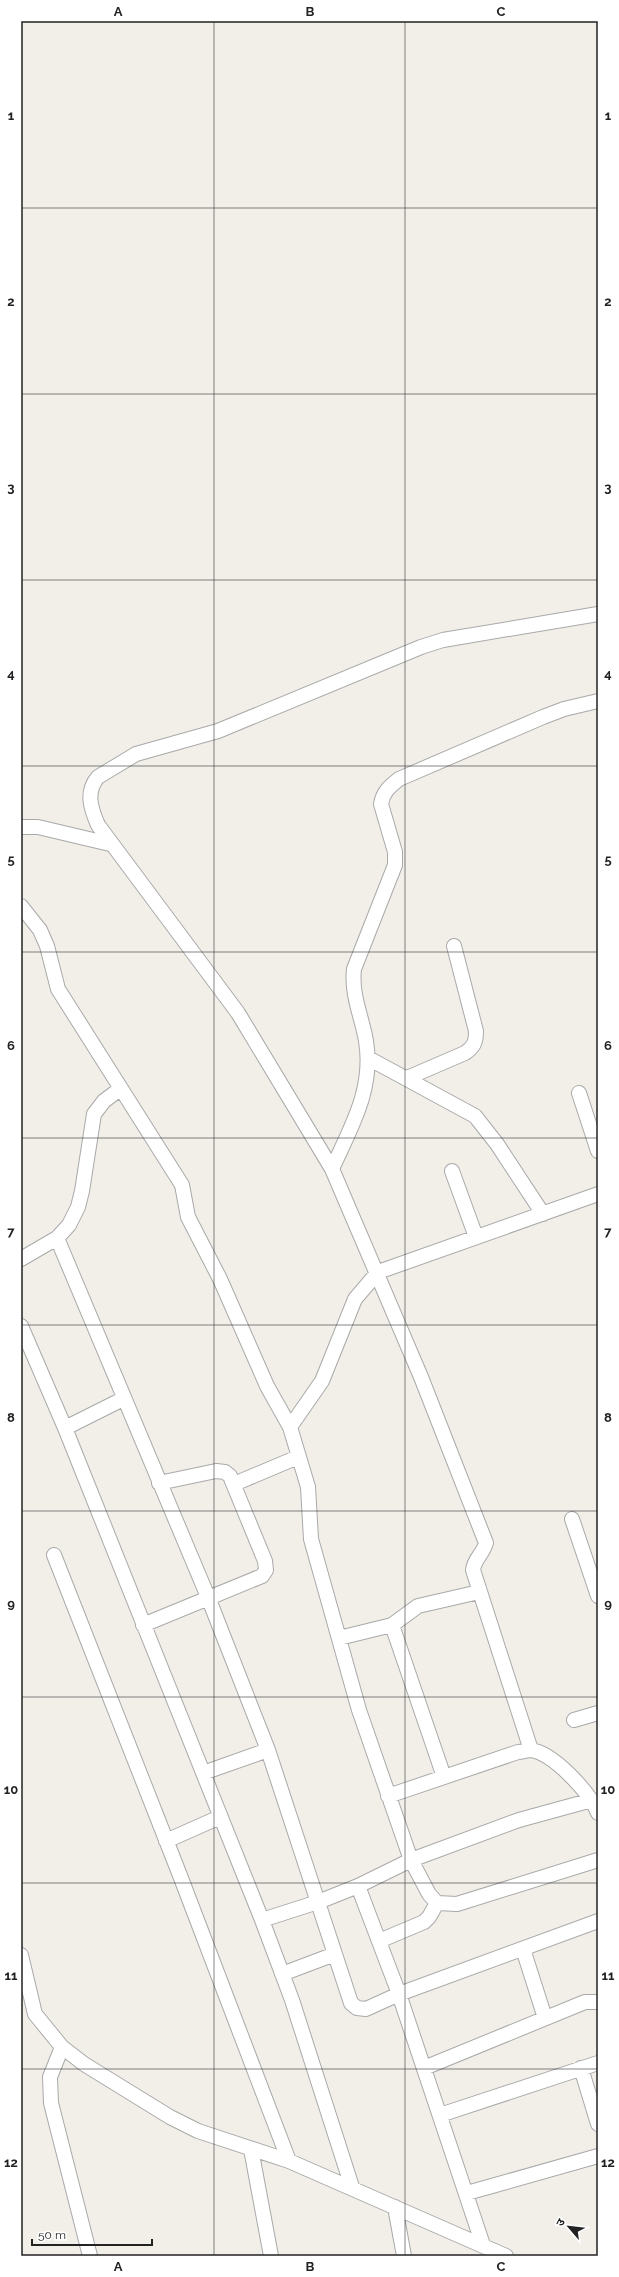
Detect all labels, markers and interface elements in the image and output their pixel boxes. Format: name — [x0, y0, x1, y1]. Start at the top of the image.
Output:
text: A — [114, 4, 123, 19]
text: B — [306, 4, 315, 19]
text: C — [497, 4, 506, 19]
text: 1 — [8, 108, 15, 123]
text: 1 — [605, 108, 612, 123]
text: 2 — [7, 294, 15, 309]
text: 2 — [604, 294, 612, 309]
text: 3 — [7, 480, 15, 495]
text: 3 — [604, 480, 612, 495]
text: 4 — [7, 666, 15, 681]
text: 4 — [604, 666, 612, 681]
text: 5 — [7, 852, 15, 867]
text: 5 — [604, 852, 612, 867]
text: 6 — [7, 1038, 15, 1053]
text: 6 — [604, 1038, 612, 1053]
text: 7 — [7, 1224, 15, 1239]
text: 7 — [604, 1224, 612, 1239]
text: 8 — [7, 1410, 15, 1425]
text: 8 — [604, 1410, 612, 1425]
text: 9 — [7, 1596, 15, 1611]
text: 9 — [604, 1596, 612, 1611]
text: 10 — [4, 1782, 18, 1797]
text: 10 — [601, 1782, 615, 1797]
text: 11 — [5, 1968, 18, 1983]
text: 11 — [602, 1968, 615, 1983]
text: 12 — [4, 2155, 18, 2170]
text: 12 — [601, 2155, 615, 2170]
north arrow — [549, 2207, 589, 2247]
text: उ — [553, 2216, 568, 2228]
scale bar — [32, 2221, 152, 2247]
text: 50 m — [38, 2228, 66, 2242]
text: A — [114, 2259, 123, 2274]
text: B — [306, 2259, 315, 2274]
text: C — [497, 2259, 506, 2274]

